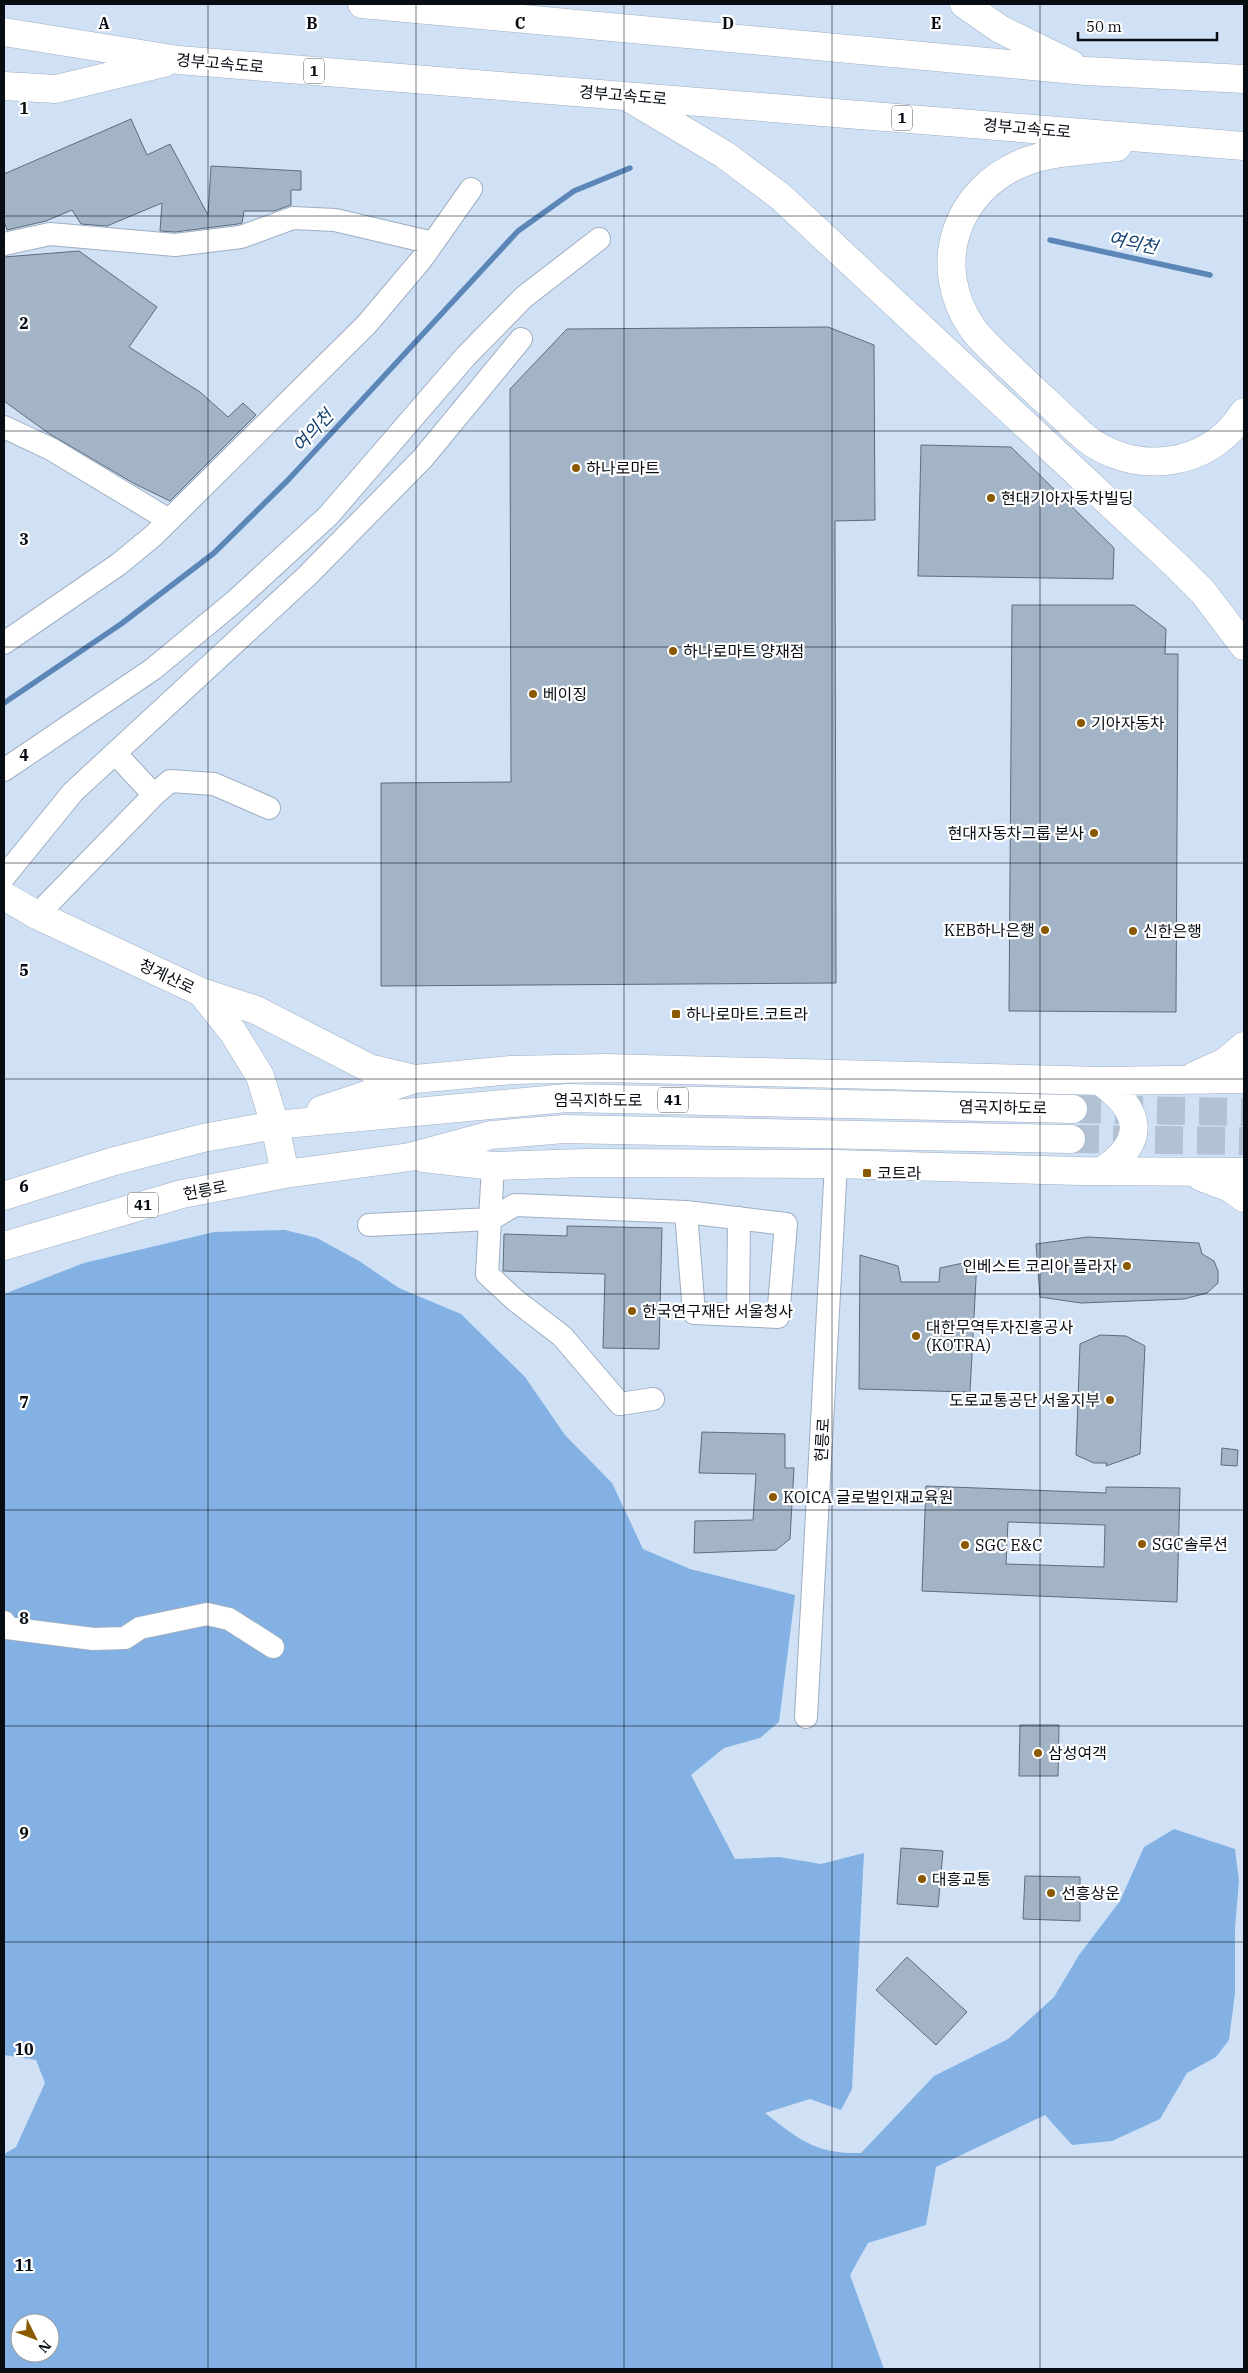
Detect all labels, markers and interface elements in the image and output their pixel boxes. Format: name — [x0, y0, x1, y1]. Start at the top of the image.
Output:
scale bar — [1078, 10, 1217, 42]
text: A — [98, 13, 110, 33]
text: B — [306, 13, 318, 33]
text: C — [515, 13, 525, 33]
text: D — [722, 13, 734, 33]
text: E — [931, 13, 941, 33]
text: 50 m — [1086, 17, 1122, 36]
street label: 경부고속도로 — [175, 49, 265, 77]
road number: 1 — [304, 58, 324, 84]
street label: 경부고속도로 — [578, 81, 668, 109]
text: 1 — [19, 98, 29, 118]
road number: 1 — [892, 106, 912, 130]
street label: 경부고속도로 — [982, 114, 1072, 142]
water label: 여의천 — [1106, 226, 1162, 259]
text: 2 — [19, 313, 29, 333]
water label: 여의천 — [287, 403, 340, 457]
place label: 하나로마트 — [586, 458, 660, 478]
marker: 하나로마트 — [570, 462, 582, 474]
place label: 현대기아자동차빌딩 — [1001, 488, 1133, 508]
marker: 현대기아자동차빌딩 — [985, 492, 997, 504]
text: 3 — [19, 529, 29, 549]
place label: 하나로마트 양재점 — [683, 641, 804, 661]
marker: 하나로마트 양재점 — [667, 645, 679, 657]
place label: 베이징 — [543, 684, 587, 704]
marker: 베이징 — [527, 688, 539, 700]
place label: 기아자동차 — [1091, 713, 1165, 733]
marker: 기아자동차 — [1075, 717, 1087, 729]
text: 4 — [19, 745, 29, 765]
place label: 현대자동차그룹 본사 — [948, 823, 1084, 843]
marker: 현대자동차그룹 본사 — [1088, 827, 1100, 839]
place label: KEB하나은행 — [944, 920, 1035, 940]
place label: 신한은행 — [1143, 921, 1202, 941]
marker: KEB하나은행 — [1039, 924, 1051, 936]
marker: 신한은행 — [1127, 925, 1139, 937]
street label: 청계산로 — [136, 954, 198, 998]
text: 5 — [19, 960, 29, 980]
place label: 하나로마트.코트라 — [686, 1004, 808, 1024]
marker: 하나로마트.코트라 — [670, 1008, 682, 1020]
road number: 41 — [658, 1088, 688, 1112]
street label: 염곡지하도로 — [554, 1090, 642, 1110]
street label: 염곡지하도로 — [959, 1096, 1048, 1118]
place label: 코트라 — [877, 1163, 921, 1183]
marker: 코트라 — [861, 1167, 873, 1179]
text: 6 — [19, 1176, 29, 1196]
street label: 헌릉로 — [181, 1176, 229, 1204]
road number: 41 — [128, 1192, 158, 1218]
place label: 인베스트 코리아 플라자 — [962, 1256, 1117, 1276]
marker: 인베스트 코리아 플라자 — [1121, 1260, 1133, 1272]
place label: 한국연구재단 서울청사 — [642, 1301, 793, 1321]
marker: 한국연구재단 서울청사 — [626, 1305, 638, 1317]
place label: 대한무역투자진흥공사 (KOTRA) — [926, 1317, 1073, 1355]
marker: 대한무역투자진흥공사 (KOTRA) — [910, 1330, 922, 1342]
place label: 도로교통공단 서울지부 — [949, 1390, 1100, 1410]
text: 7 — [19, 1392, 29, 1412]
marker: 도로교통공단 서울지부 — [1104, 1394, 1116, 1406]
street label: 헌릉로 — [811, 1417, 833, 1463]
place label: KOICA 글로벌인재교육원 — [783, 1487, 954, 1507]
marker: KOICA 글로벌인재교육원 — [767, 1491, 779, 1503]
place label: SGC솔루션 — [1152, 1534, 1228, 1554]
place label: SGC E&C — [975, 1535, 1043, 1555]
marker: SGC솔루션 — [1136, 1538, 1148, 1550]
marker: SGC E&C — [959, 1539, 971, 1551]
text: 8 — [19, 1608, 29, 1628]
place label: 삼성여객 — [1048, 1743, 1107, 1763]
marker: 삼성여객 — [1032, 1747, 1044, 1759]
text: 9 — [19, 1823, 29, 1843]
place label: 대흥교통 — [932, 1869, 991, 1889]
marker: 대흥교통 — [916, 1873, 928, 1885]
place label: 선흥상운 — [1061, 1883, 1120, 1903]
marker: 선흥상운 — [1045, 1887, 1057, 1899]
text: 10 — [14, 2039, 34, 2059]
text: 11 — [14, 2255, 34, 2275]
north arrow — [10, 2313, 60, 2363]
text: N — [34, 2337, 55, 2357]

